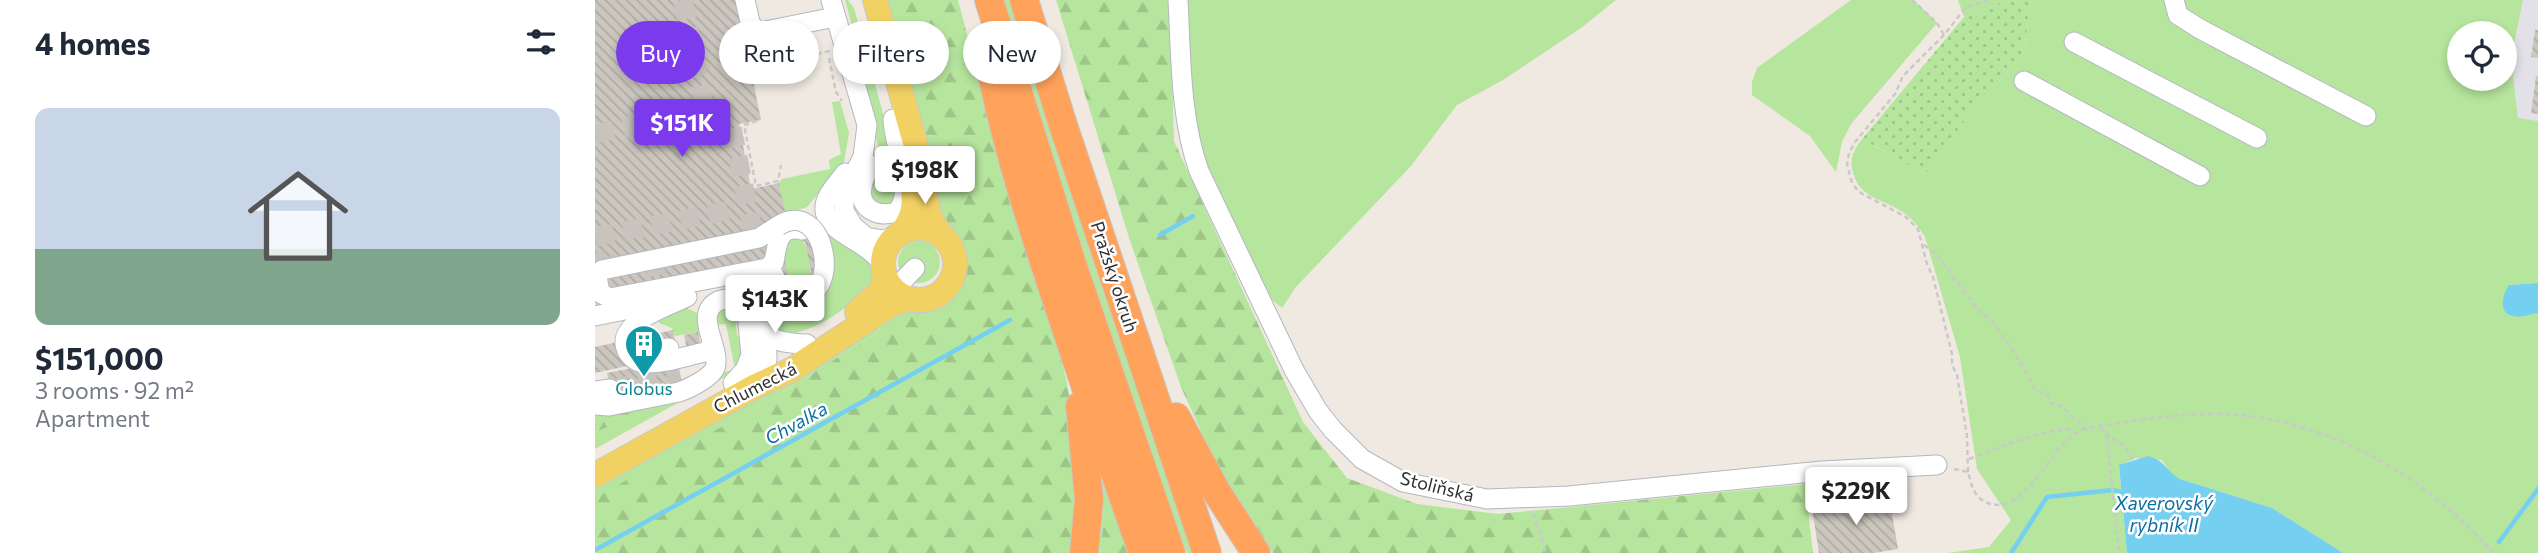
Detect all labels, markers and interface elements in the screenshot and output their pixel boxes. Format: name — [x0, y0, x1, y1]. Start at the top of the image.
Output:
chip: Buy — [616, 21, 705, 84]
chip: Rent — [719, 21, 819, 84]
chip: Filters — [833, 21, 949, 84]
chip: New — [963, 21, 1061, 84]
map controls — [2447, 21, 2517, 91]
button: locate — [2447, 21, 2517, 91]
icon: filters — [522, 23, 560, 61]
text: 4 homes — [35, 24, 150, 61]
pin: $151K — [633, 100, 731, 159]
text: $151K — [650, 108, 714, 136]
pin: $198K — [876, 146, 974, 206]
icon: home — [235, 153, 361, 279]
text: $198K — [891, 155, 959, 183]
street label: Pražský okruh — [1087, 218, 1143, 335]
pin: $143K — [726, 276, 824, 335]
text: $143K — [741, 284, 809, 312]
building icon: Globus — [623, 323, 665, 378]
text: $151,000 — [35, 339, 164, 376]
street label: Chlumecká — [709, 357, 800, 417]
text: 3 rooms · 92 m² — [35, 376, 194, 404]
place label: Globus — [615, 377, 673, 399]
water label: Chvalka — [760, 396, 831, 449]
text: Apartment — [35, 404, 150, 432]
street label: Stoliňská — [1398, 466, 1476, 506]
pin: $229K — [1807, 468, 1905, 527]
text: $229K — [1821, 476, 1891, 504]
water label: Xaverovský rybník II — [2114, 491, 2214, 536]

